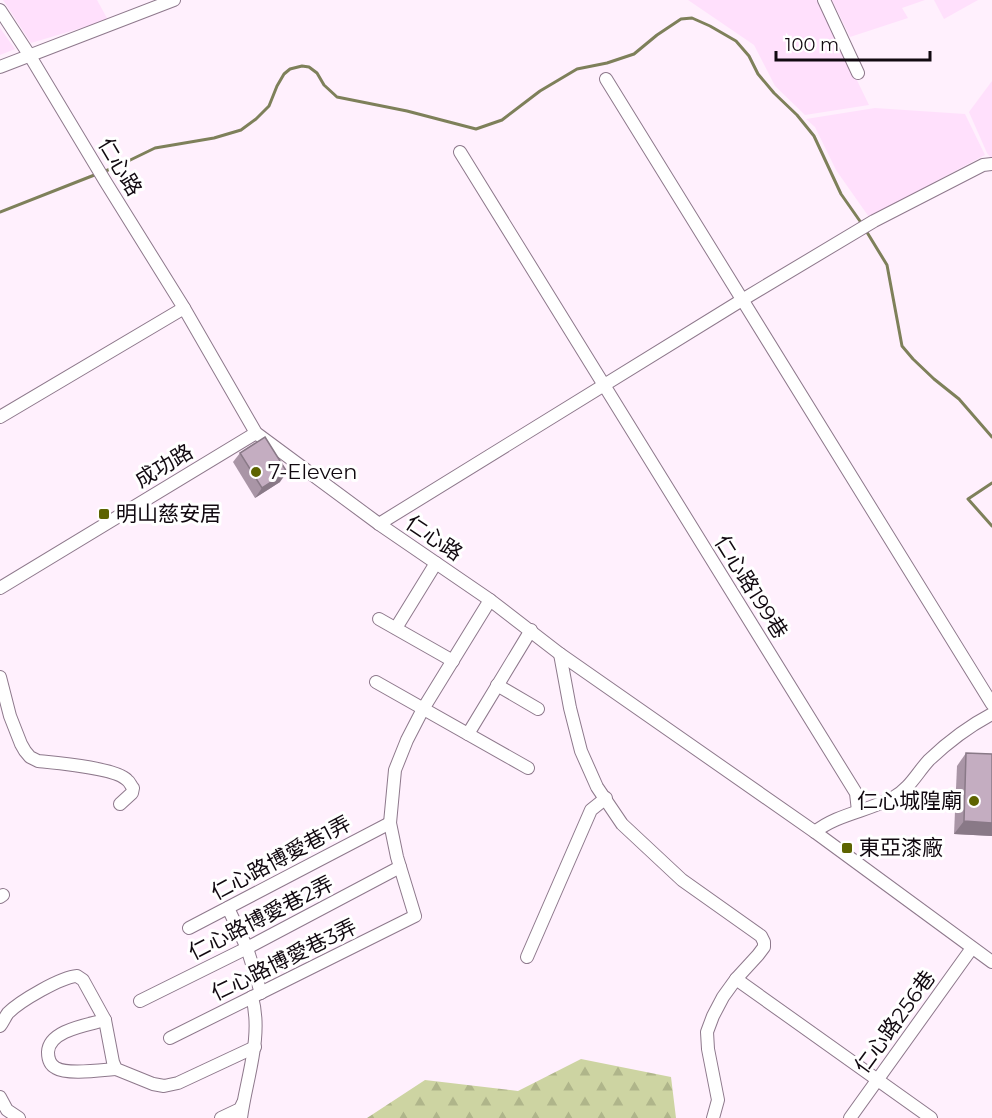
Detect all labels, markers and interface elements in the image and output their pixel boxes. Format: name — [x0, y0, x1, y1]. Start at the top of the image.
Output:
scale bar — [776, 24, 930, 62]
text: 100 m — [785, 34, 839, 56]
street label: 仁心路 — [93, 133, 147, 200]
street label: 成功路 — [130, 439, 197, 493]
place label: 7-Eleven — [268, 459, 357, 484]
marker: 7-Eleven — [249, 465, 263, 479]
place label: 明山慈安居 — [116, 501, 221, 526]
marker: 明山慈安居 — [97, 507, 111, 521]
street label: 仁心路 — [401, 510, 467, 566]
street label: 仁心路199巷 — [710, 530, 793, 643]
place label: 仁心城隍廟 — [857, 788, 962, 813]
marker: 仁心城隍廟 — [967, 794, 981, 808]
street label: 仁心路博愛巷1弄 — [207, 810, 355, 905]
place label: 東亞漆廠 — [859, 835, 943, 860]
marker: 東亞漆廠 — [840, 841, 854, 855]
street label: 仁心路博愛巷2弄 — [184, 870, 337, 965]
street label: 仁心路博愛巷3弄 — [207, 913, 361, 1006]
street label: 仁心路256巷 — [849, 966, 940, 1078]

